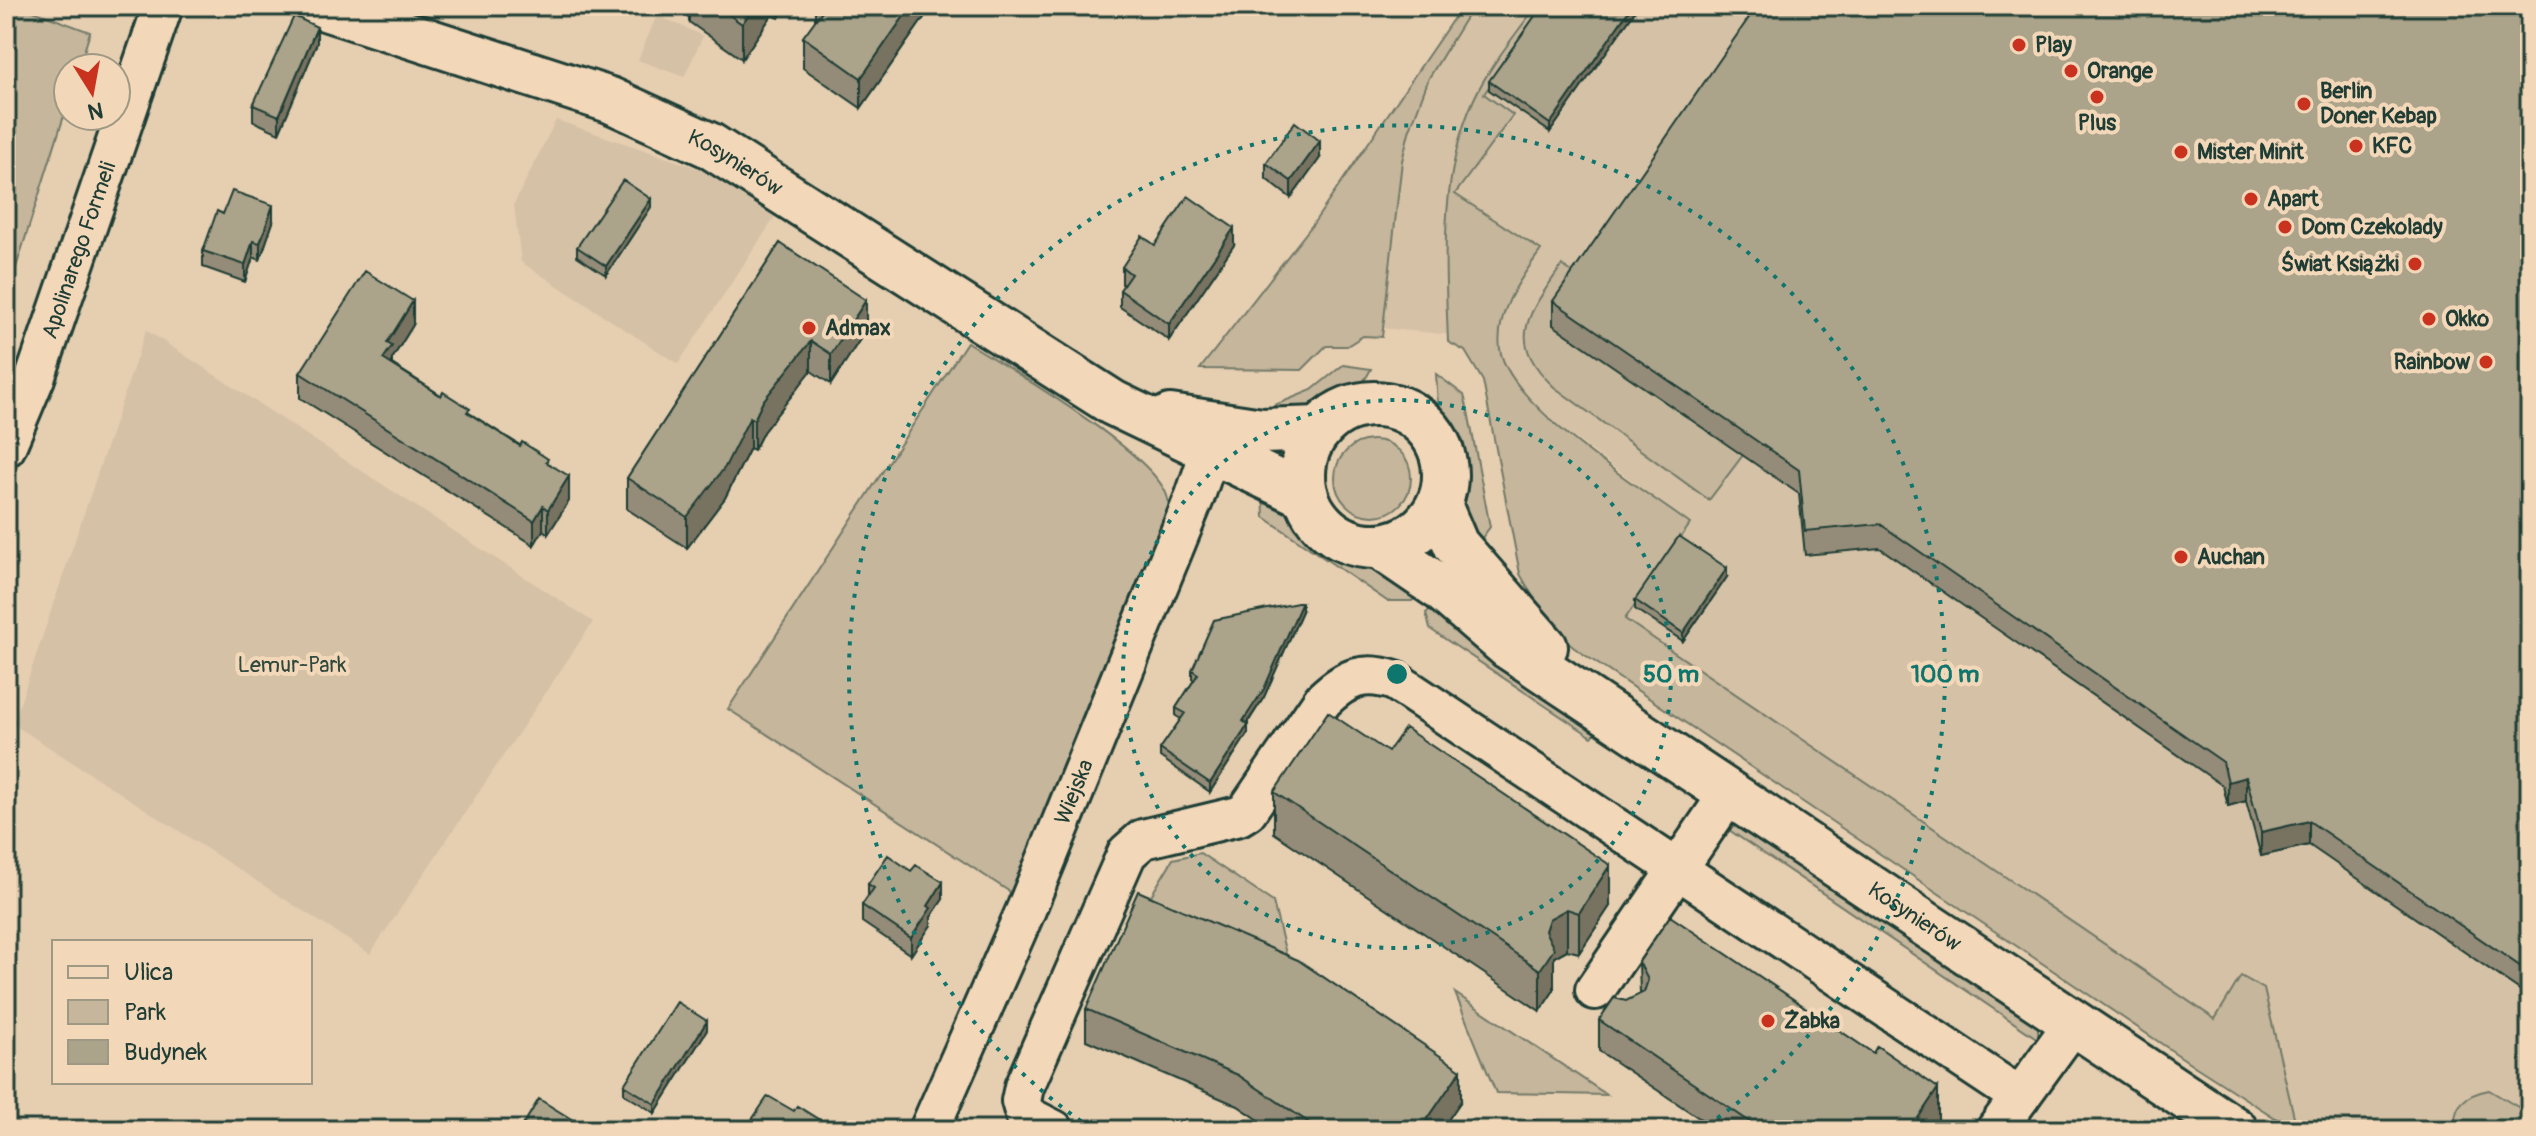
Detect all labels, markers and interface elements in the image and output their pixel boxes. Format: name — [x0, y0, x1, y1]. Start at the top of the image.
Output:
place label: Play — [2035, 31, 2073, 59]
marker: Play — [2010, 36, 2028, 54]
north arrow — [52, 52, 132, 132]
place label: Orange — [2087, 57, 2154, 85]
marker: Orange — [2062, 62, 2080, 80]
place label: Berlin Doner Kebap — [2320, 77, 2437, 130]
marker: Plus — [2088, 88, 2106, 106]
text: N — [86, 95, 106, 126]
marker: Berlin Doner Kebap — [2295, 95, 2313, 113]
place label: Plus — [2078, 109, 2116, 137]
street label: Kosynierów — [683, 123, 788, 202]
place label: KFC — [2372, 132, 2413, 160]
marker: KFC — [2347, 137, 2365, 155]
place label: Mister Minit — [2197, 138, 2305, 166]
marker: Mister Minit — [2172, 143, 2190, 161]
street label: Apolinarego Formeli — [36, 158, 122, 342]
place label: Apart — [2267, 185, 2320, 213]
marker: Apart — [2242, 190, 2260, 208]
place label: Dom Czekolady — [2301, 213, 2443, 241]
marker: Dom Czekolady — [2276, 218, 2294, 236]
place label: Świat Książki — [2281, 250, 2399, 278]
marker: Świat Książki — [2406, 255, 2424, 273]
place label: Okko — [2445, 305, 2489, 333]
marker: Okko — [2420, 310, 2438, 328]
place label: Admax — [825, 314, 891, 342]
marker: Admax — [800, 319, 818, 337]
place label: Rainbow — [2394, 348, 2470, 376]
marker: Rainbow — [2477, 353, 2495, 371]
place label: Auchan — [2197, 543, 2265, 571]
marker: Auchan — [2172, 548, 2190, 566]
park label: Lemur-Park — [238, 651, 346, 679]
centre of rings — [1383, 660, 1411, 688]
text: 50 m — [1643, 660, 1699, 689]
text: 100 m — [1911, 660, 1979, 689]
street label: Wiejska — [1048, 755, 1100, 829]
street label: Kosynierów — [1863, 876, 1967, 958]
legend — [52, 940, 312, 1084]
text: Ulica — [124, 958, 173, 987]
text: Park — [124, 998, 166, 1027]
place label: Żabka — [1784, 1007, 1840, 1035]
marker: Żabka — [1759, 1012, 1777, 1030]
text: Budynek — [124, 1038, 207, 1067]

